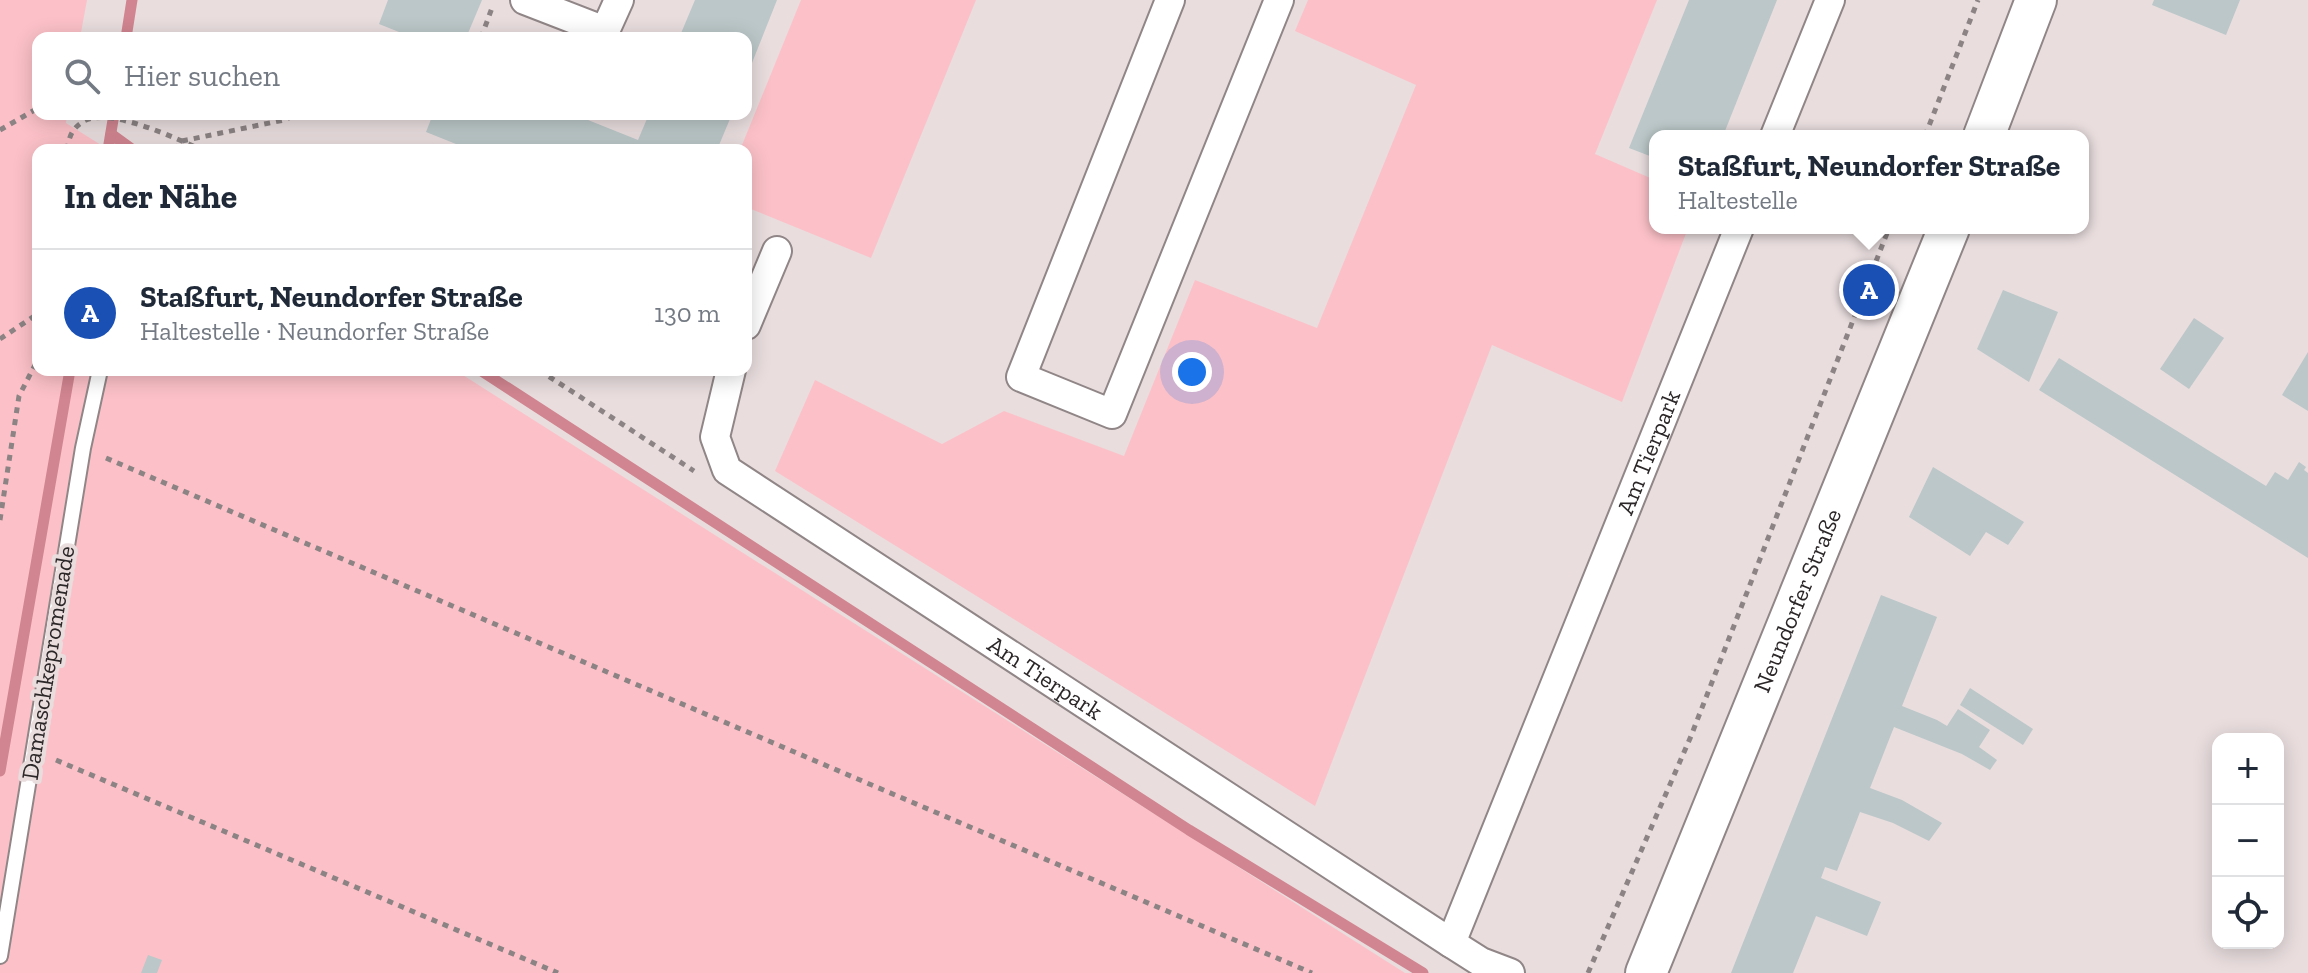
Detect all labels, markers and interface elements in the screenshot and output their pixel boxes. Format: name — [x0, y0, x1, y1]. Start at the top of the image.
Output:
search box — [32, 32, 752, 120]
icon: search — [60, 54, 104, 98]
text: Hier suchen — [124, 58, 280, 94]
popup — [1649, 130, 2089, 234]
text: Staßfurt, Neundorfer Straße — [1678, 148, 2060, 184]
text: In der Nähe — [64, 176, 237, 217]
text: Haltestelle — [1678, 184, 1798, 216]
pin: A — [1843, 260, 1895, 320]
text: Staßfurt, Neundorfer Straße — [140, 279, 523, 315]
text: A — [81, 297, 99, 329]
text: 130 m — [654, 297, 720, 329]
text: Haltestelle · Neundorfer Straße — [140, 315, 489, 347]
your location — [1172, 352, 1212, 392]
street label: Am Tierpark — [1610, 385, 1686, 518]
street label: Neundorfer Straße — [1747, 504, 1847, 696]
street label: Damaschkepromenade — [15, 544, 80, 782]
street label: Am Tierpark — [982, 629, 1109, 726]
map controls — [2212, 733, 2284, 949]
button: + — [2212, 733, 2284, 805]
button: − — [2212, 805, 2284, 877]
button: locate — [2212, 877, 2284, 949]

